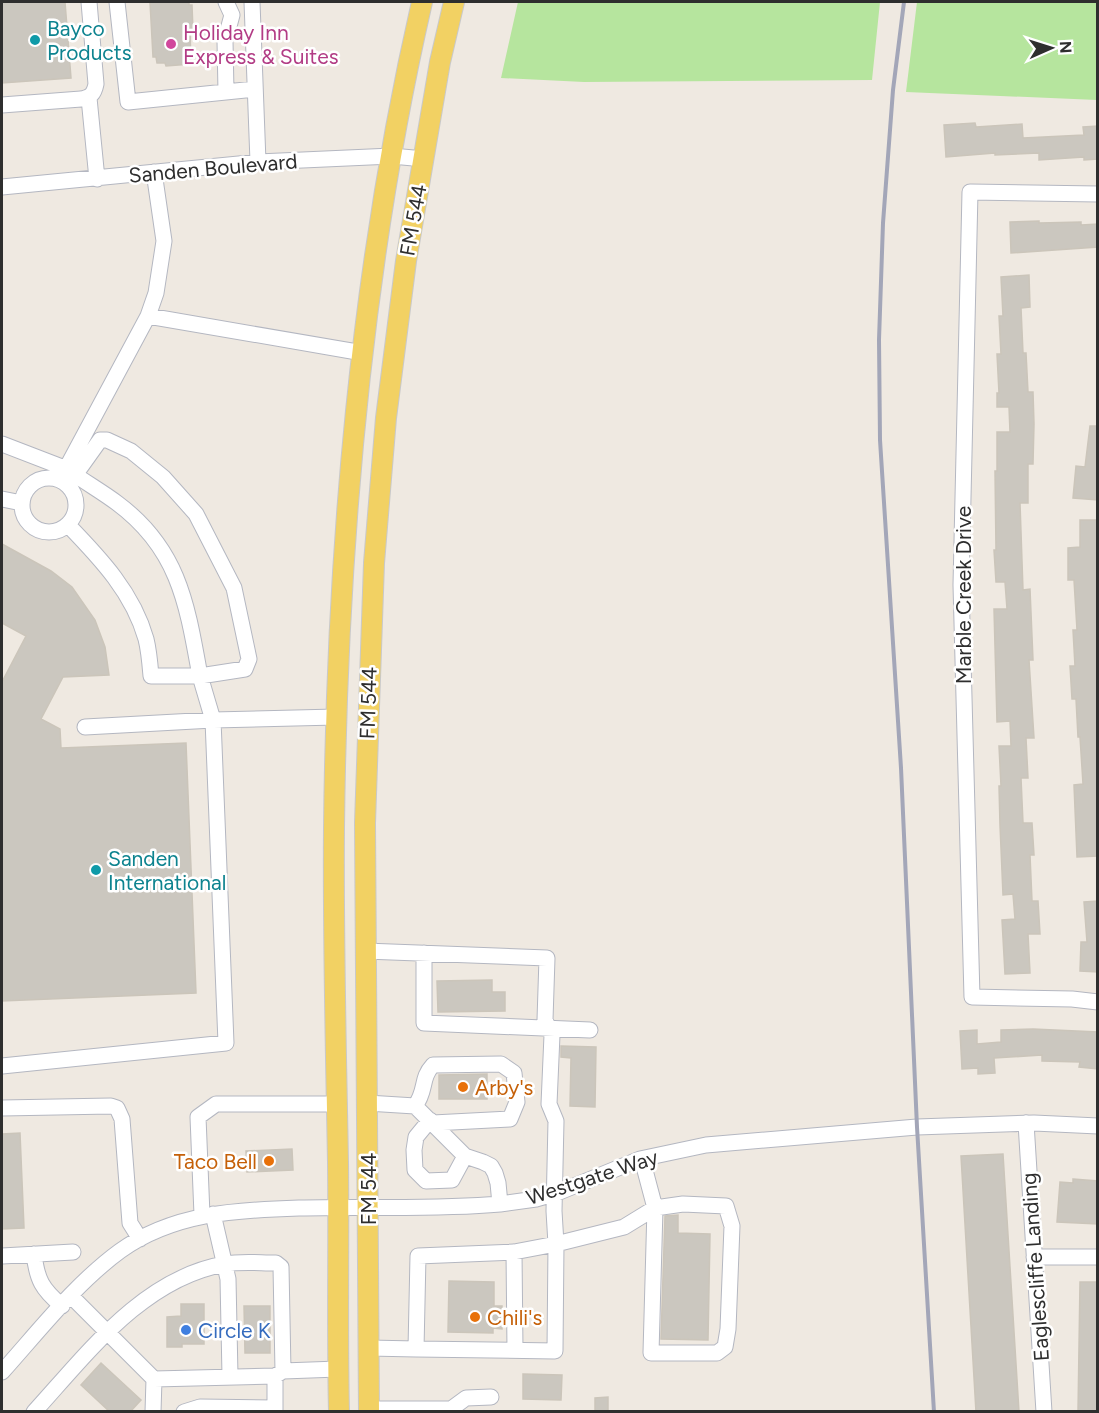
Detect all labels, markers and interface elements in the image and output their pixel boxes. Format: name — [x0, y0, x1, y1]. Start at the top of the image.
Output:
place label: Bayco Products — [47, 16, 131, 65]
north arrow — [1021, 18, 1081, 78]
place label: Holiday Inn Express & Suites — [183, 20, 338, 69]
marker: Bayco Products — [28, 33, 42, 47]
marker: Holiday Inn Express & Suites — [164, 37, 178, 51]
text: N — [1056, 41, 1075, 54]
street label: Sanden Boulevard — [128, 148, 298, 188]
street label: FM 544 — [394, 182, 432, 258]
street label: Marble Creek Drive — [951, 506, 976, 684]
street label: FM 544 — [354, 666, 382, 740]
place label: Sanden International — [108, 846, 226, 895]
marker: Sanden International — [89, 863, 103, 877]
place label: Arby's — [475, 1075, 533, 1100]
marker: Arby's — [456, 1080, 470, 1094]
street label: Westgate Way — [523, 1144, 661, 1210]
place label: Taco Bell — [174, 1149, 257, 1174]
street label: FM 544 — [356, 1153, 381, 1225]
marker: Taco Bell — [262, 1154, 276, 1168]
street label: Eaglescliffe Landing — [1016, 1172, 1054, 1362]
place label: Chili's — [487, 1305, 542, 1330]
marker: Chili's — [468, 1310, 482, 1324]
place label: Circle K — [198, 1318, 271, 1343]
marker: Circle K — [179, 1323, 193, 1337]

